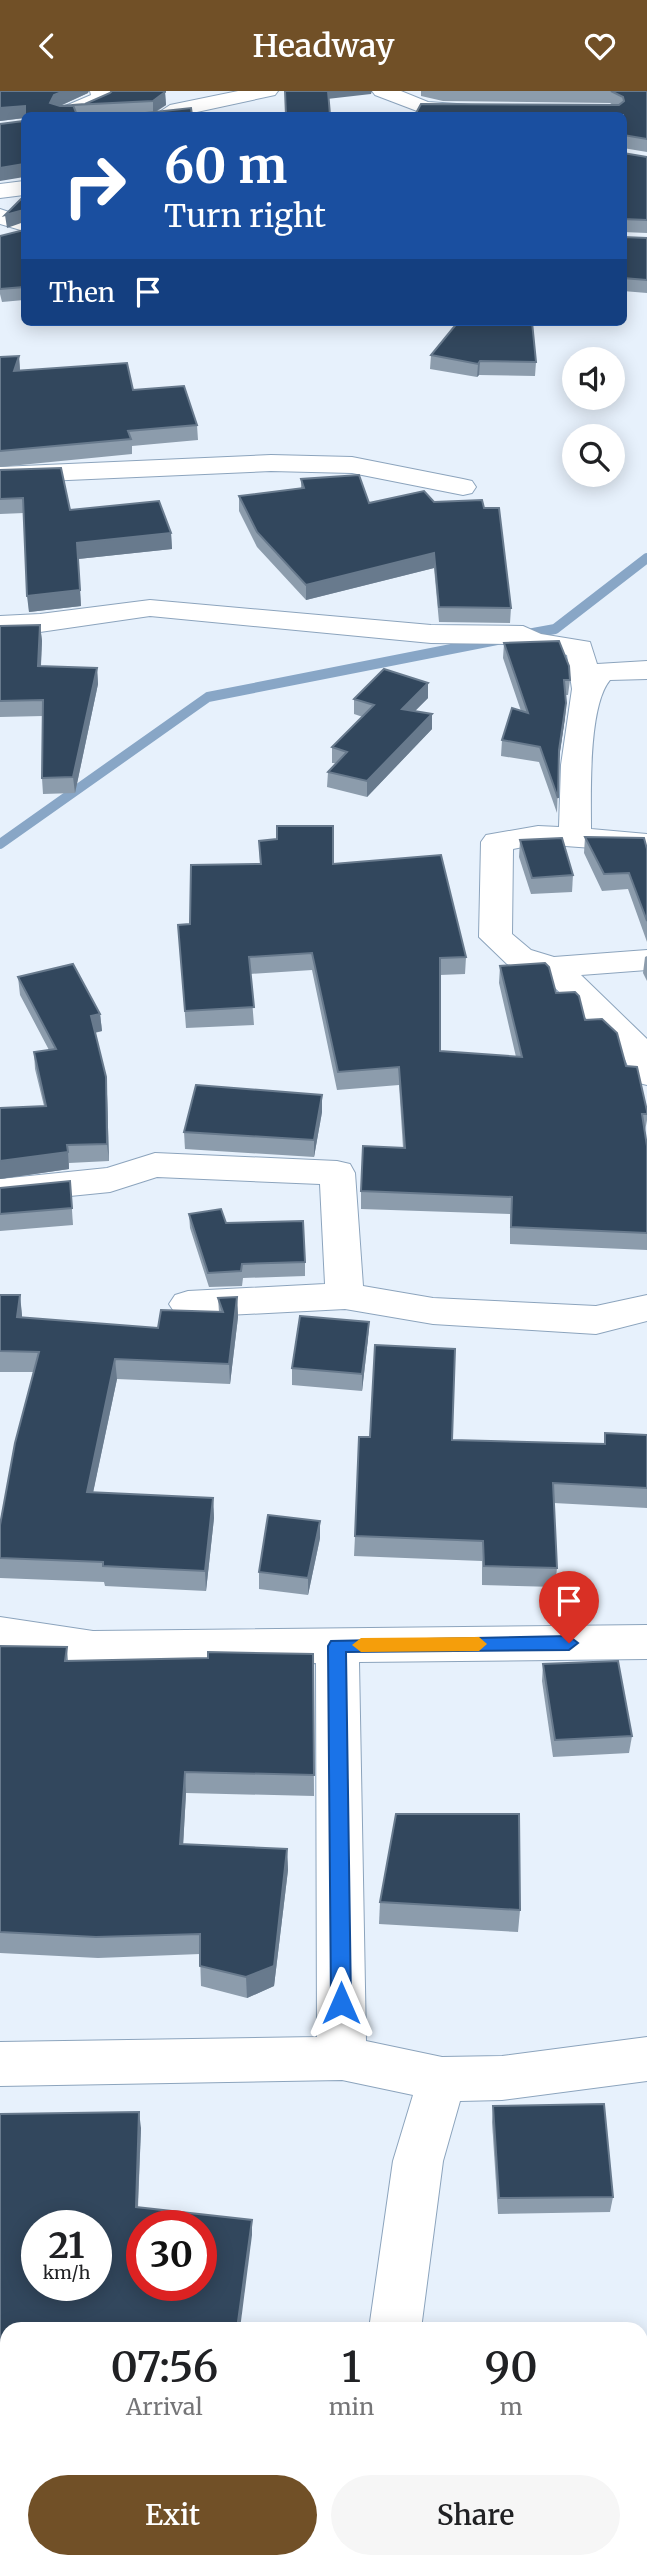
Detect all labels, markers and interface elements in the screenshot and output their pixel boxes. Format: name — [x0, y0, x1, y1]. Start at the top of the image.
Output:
text: Headway — [253, 26, 394, 66]
icon: back — [28, 27, 66, 65]
icon: heart — [581, 27, 619, 65]
text: 60 m — [164, 135, 287, 196]
icon: right — [49, 140, 140, 231]
text: Turn right — [164, 196, 326, 236]
icon: arrive — [129, 273, 167, 311]
text: Then — [49, 276, 115, 309]
map controls — [562, 347, 625, 487]
button: sound — [562, 347, 625, 410]
button: search — [562, 424, 625, 487]
pin — [539, 1571, 599, 1643]
icon: arrive — [550, 1582, 588, 1620]
position arrow — [304, 1966, 378, 2040]
speed limit sign: 30 — [126, 2210, 217, 2301]
text: 21 — [49, 2224, 84, 2268]
text: km/h — [43, 2261, 90, 2284]
text: 07:56 — [110, 2341, 218, 2393]
text: 1 — [342, 2341, 361, 2393]
text: 90 — [485, 2341, 538, 2393]
text: Arrival — [126, 2392, 203, 2421]
text: min — [329, 2392, 374, 2421]
text: m — [500, 2392, 523, 2421]
button: Exit — [28, 2475, 317, 2555]
button: Share — [331, 2475, 620, 2555]

